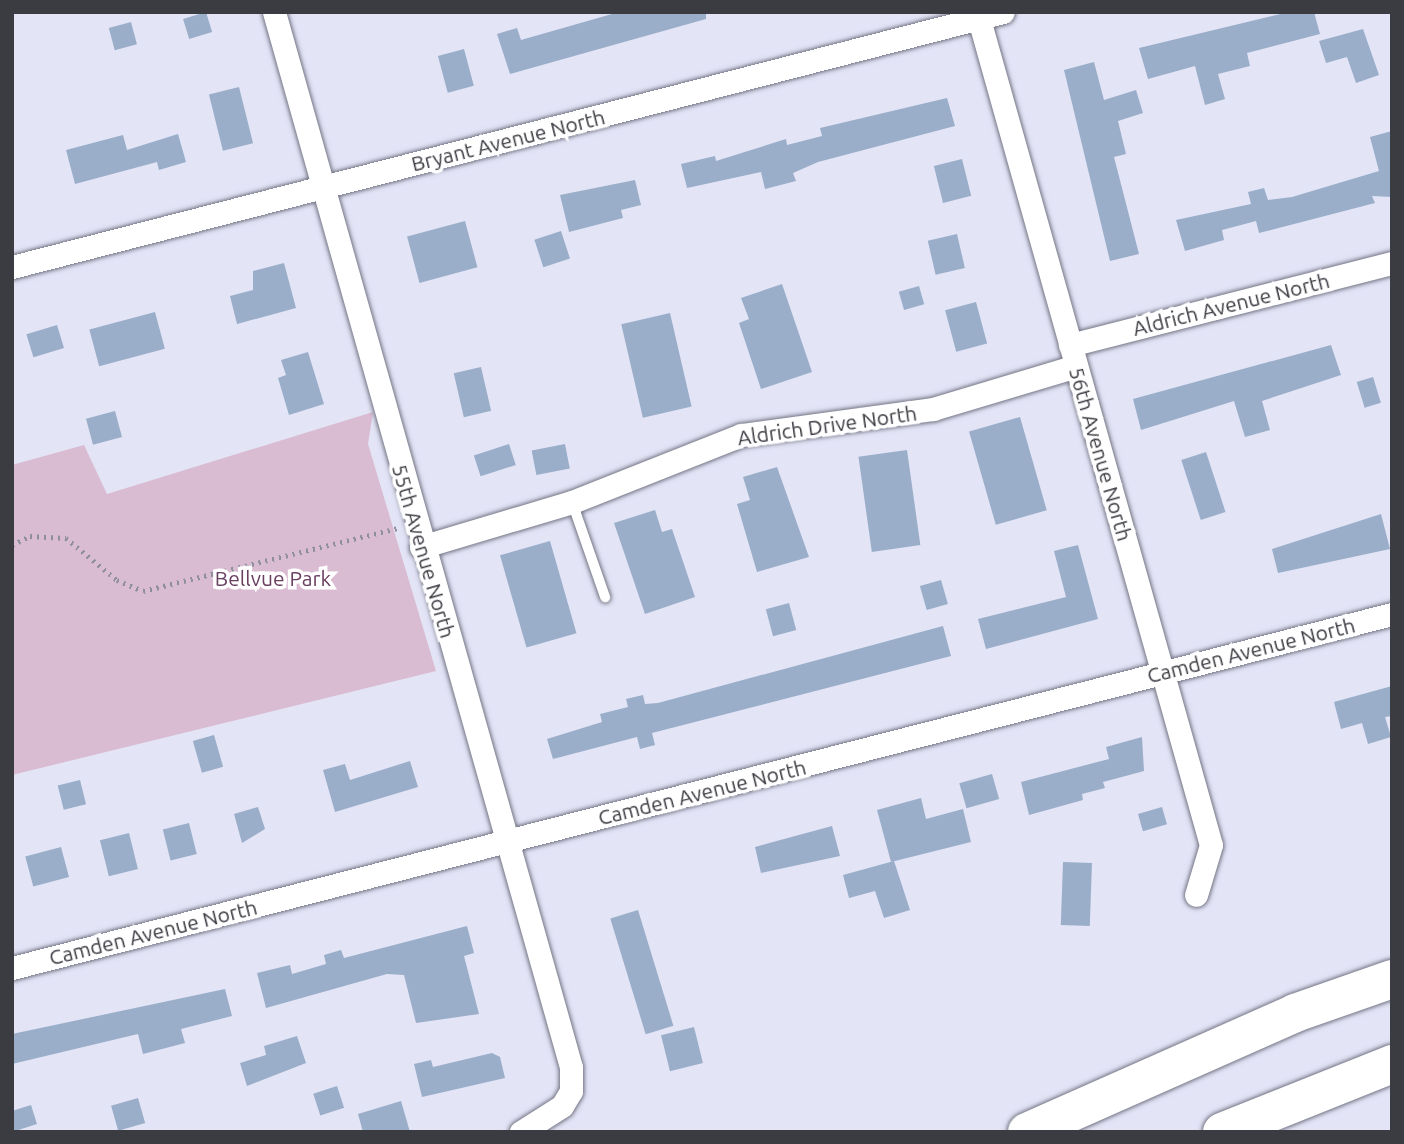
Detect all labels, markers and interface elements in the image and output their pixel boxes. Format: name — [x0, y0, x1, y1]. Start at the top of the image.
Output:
street label: Bryant Avenue North — [409, 104, 607, 176]
street label: Aldrich Avenue North — [1130, 267, 1332, 341]
street label: 56th Avenue North — [1064, 364, 1138, 544]
street label: Aldrich Drive North — [736, 400, 918, 450]
street label: 55th Avenue North — [387, 461, 461, 641]
park label: Bellvue Park — [215, 565, 331, 591]
street label: Camden Avenue North — [1144, 612, 1358, 688]
street label: Camden Avenue North — [595, 754, 809, 830]
street label: Camden Avenue North — [46, 894, 260, 970]

